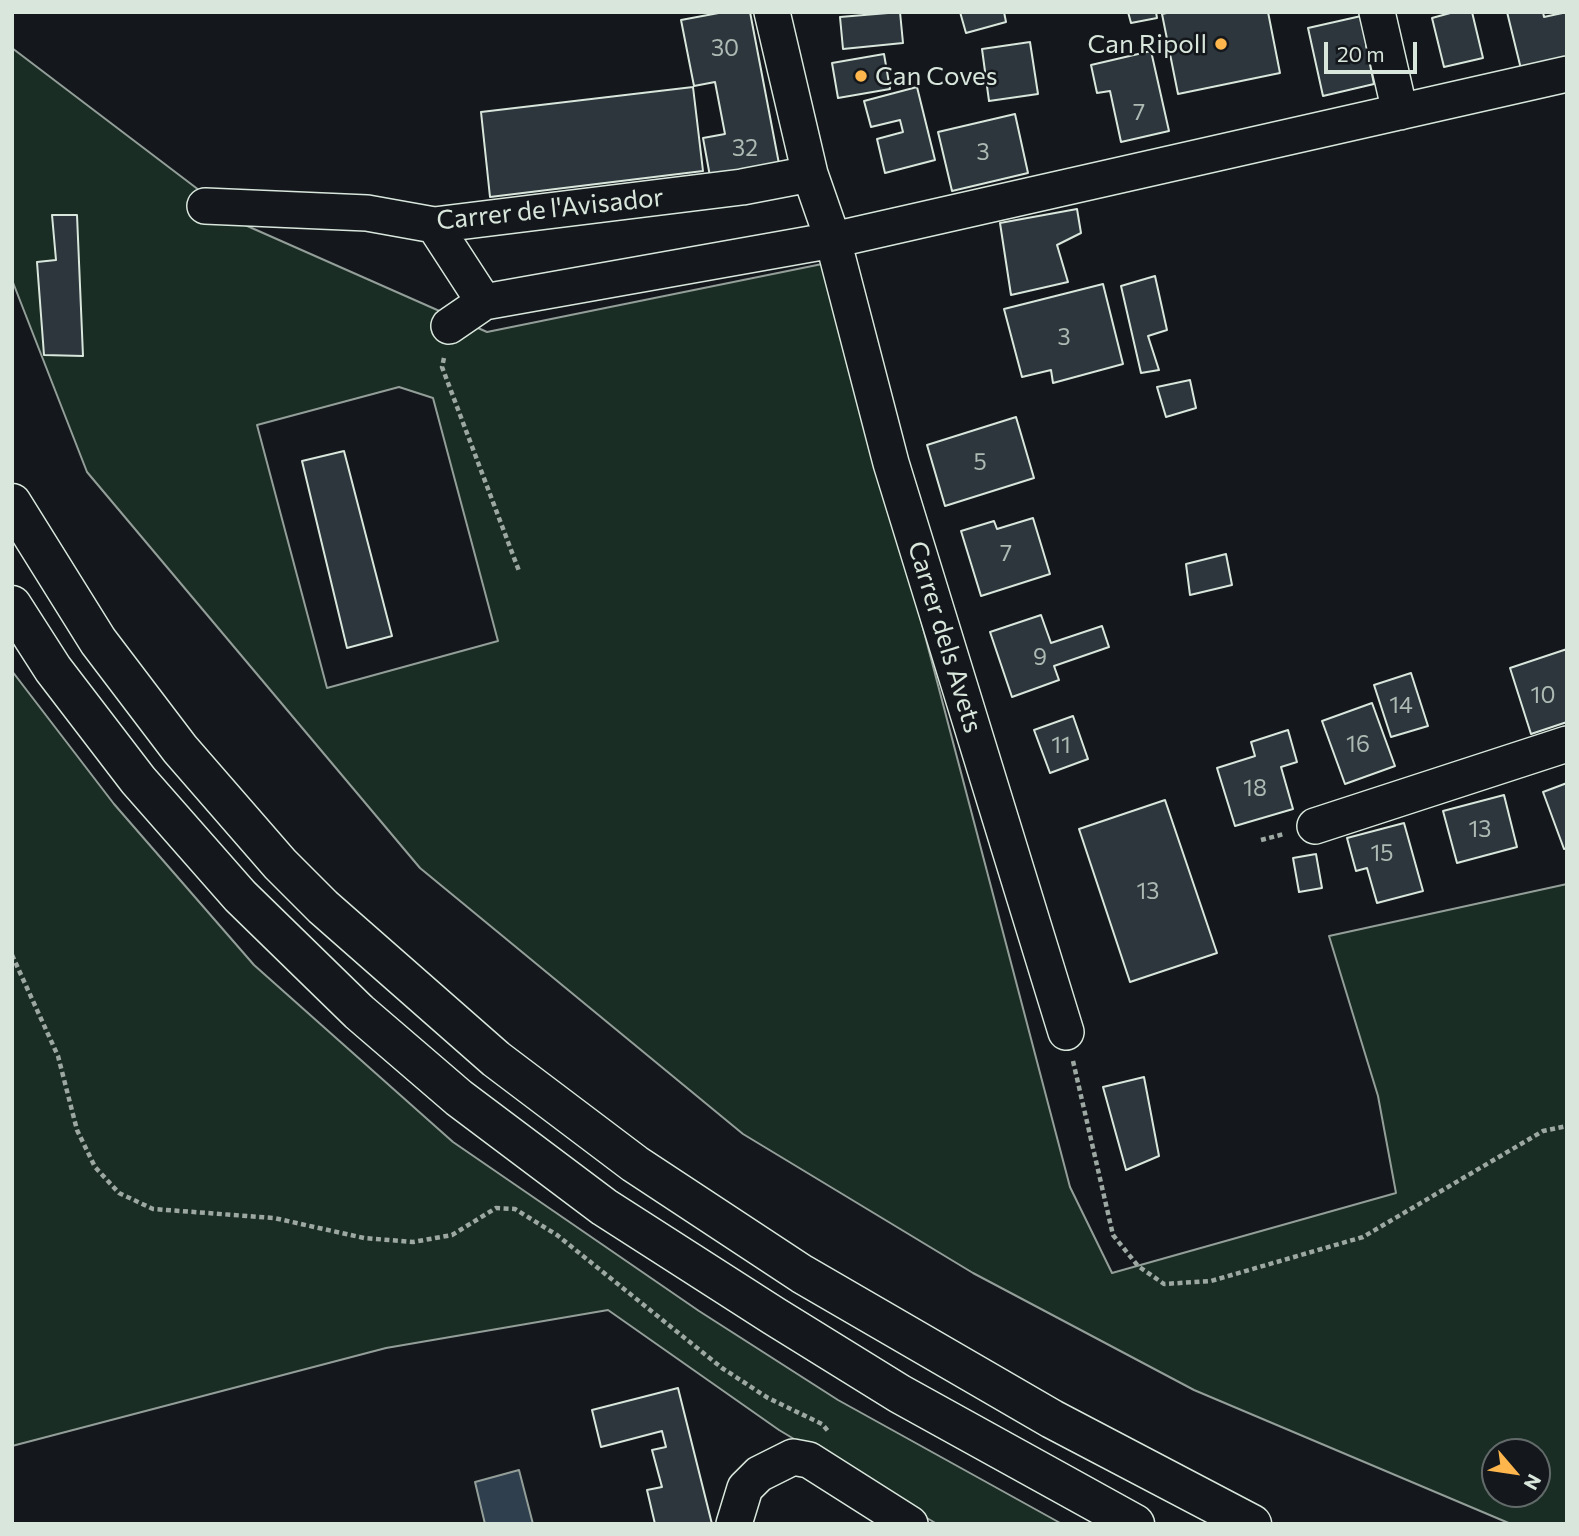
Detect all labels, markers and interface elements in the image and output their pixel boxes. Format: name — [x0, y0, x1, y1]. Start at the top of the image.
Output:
place label: Can Ripoll — [1087, 28, 1207, 60]
scale bar — [1327, 28, 1420, 72]
house number: 30 — [711, 34, 739, 62]
marker: Can Ripoll — [1213, 36, 1229, 52]
text: 20 m — [1337, 41, 1385, 66]
place label: Can Coves — [875, 60, 998, 92]
marker: Can Coves — [853, 68, 869, 84]
house number: 7 — [1133, 98, 1145, 126]
house number: 32 — [732, 134, 758, 162]
house number: 3 — [976, 138, 990, 166]
street label: Carrer de l'Avisador — [435, 182, 665, 236]
house number: 3 — [1057, 323, 1071, 351]
house number: 5 — [973, 448, 987, 476]
street label: Carrer dels Avets — [901, 537, 989, 737]
house number: 7 — [1000, 539, 1012, 567]
house number: 9 — [1033, 643, 1047, 671]
house number: 10 — [1531, 681, 1555, 709]
house number: 14 — [1389, 691, 1413, 719]
house number: 16 — [1346, 730, 1370, 758]
house number: 11 — [1051, 731, 1071, 759]
house number: 18 — [1243, 774, 1267, 802]
house number: 13 — [1469, 815, 1491, 843]
house number: 15 — [1370, 839, 1394, 867]
house number: 13 — [1137, 877, 1159, 905]
north arrow — [1481, 1438, 1551, 1508]
text: N — [1520, 1471, 1547, 1494]

